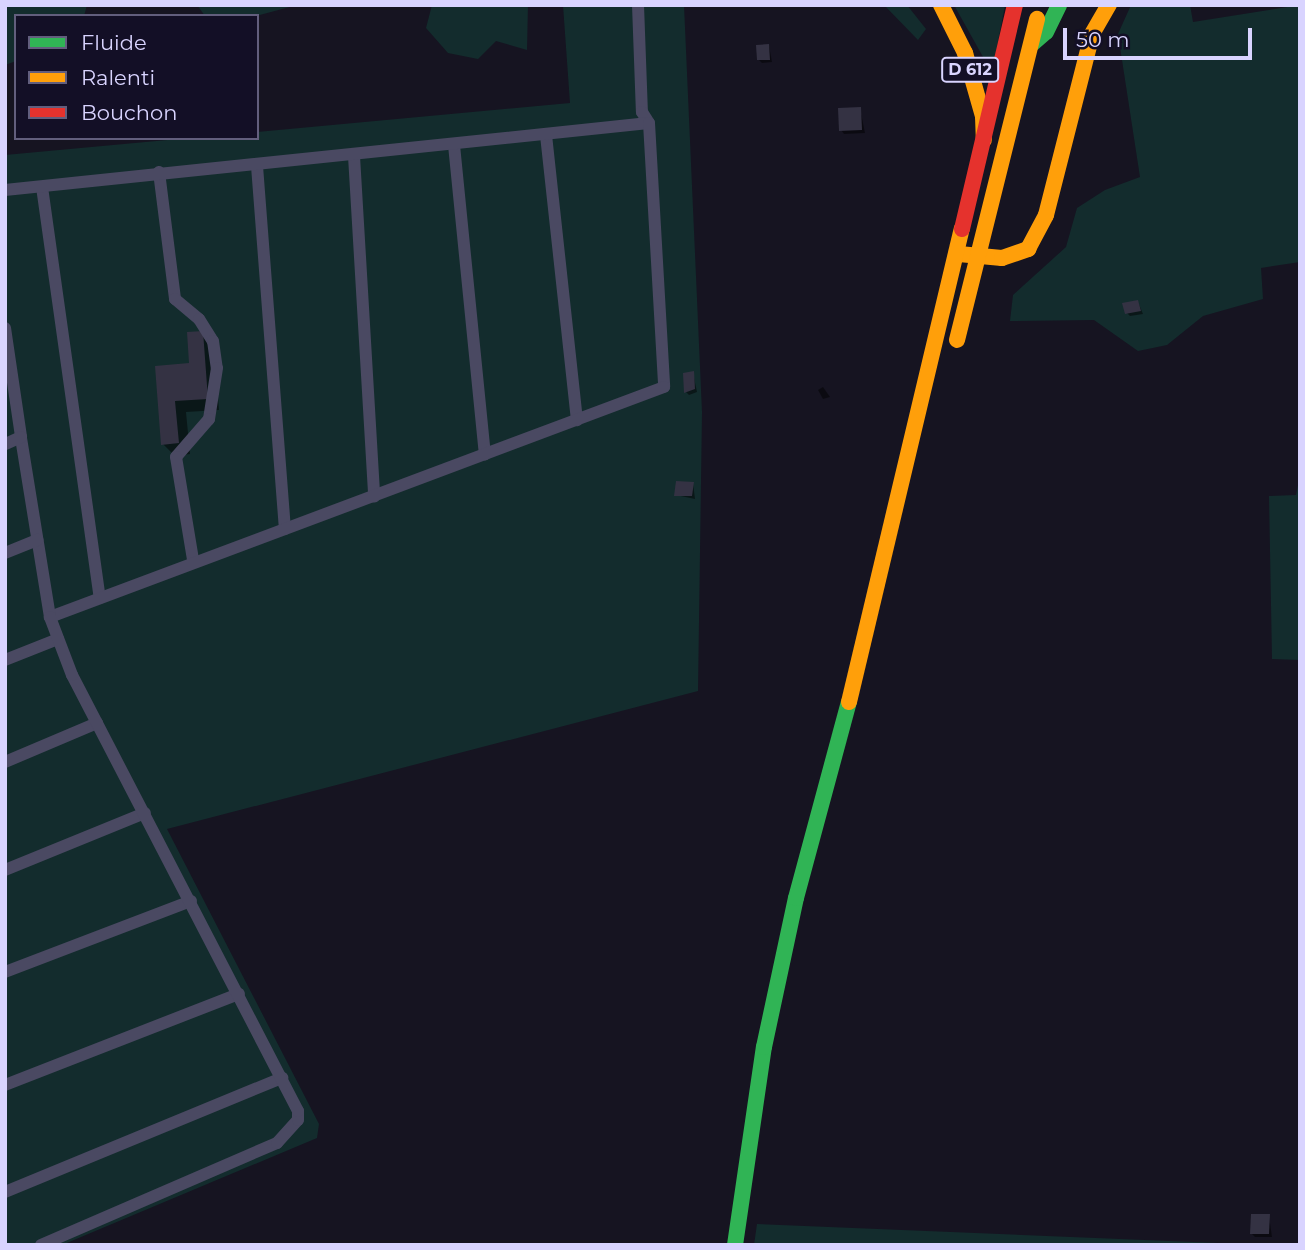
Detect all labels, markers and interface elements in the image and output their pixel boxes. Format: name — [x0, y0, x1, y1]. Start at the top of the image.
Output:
legend — [14, 14, 259, 140]
scale bar — [1067, 14, 1256, 58]
text: 50 m — [1076, 27, 1130, 52]
text: Fluide — [81, 30, 147, 55]
road number: D 612 — [940, 58, 1000, 82]
text: Ralenti — [81, 65, 155, 90]
text: Bouchon — [81, 100, 177, 125]

